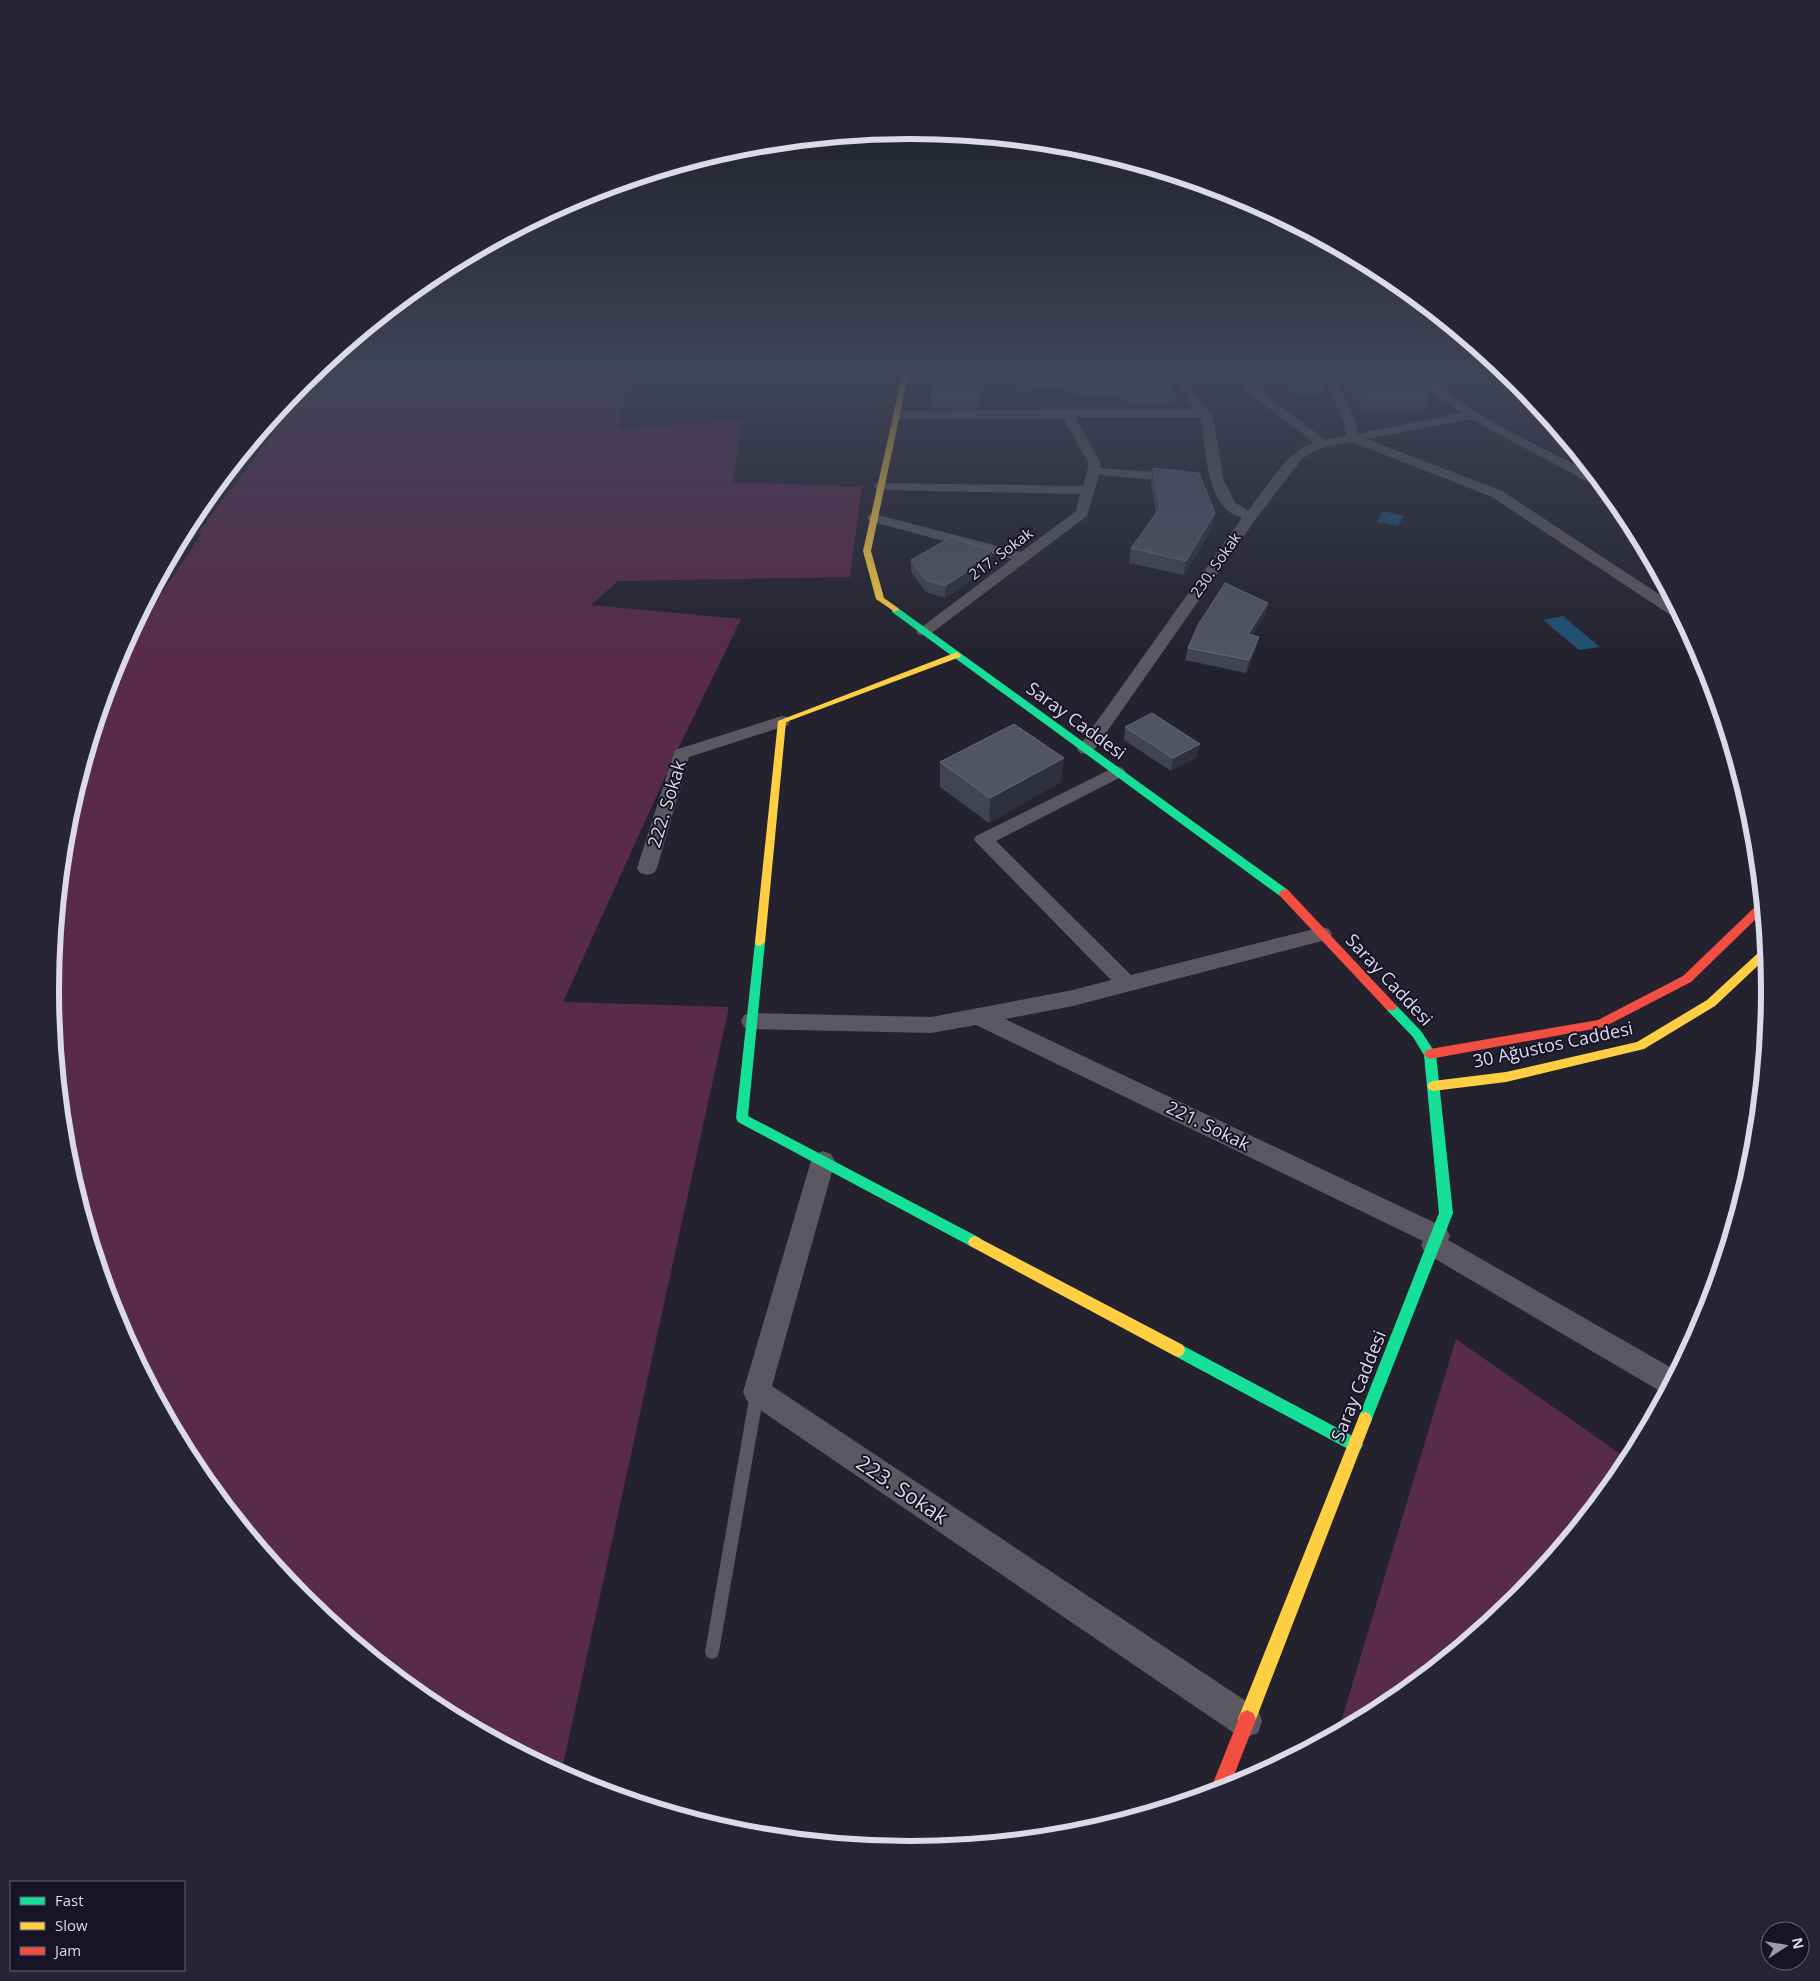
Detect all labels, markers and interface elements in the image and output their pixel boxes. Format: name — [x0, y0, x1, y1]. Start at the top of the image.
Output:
street label: 217. Sokak — [964, 523, 1036, 584]
street label: 230. Sokak — [1186, 528, 1245, 601]
street label: Saray Caddesi — [1022, 676, 1131, 764]
street label: 222. Sokak — [641, 757, 691, 850]
street label: Saray Caddesi — [1341, 928, 1439, 1030]
street label: 30 Ağustos Caddesi — [1471, 1015, 1635, 1073]
street label: 221. Sokak — [1163, 1095, 1255, 1156]
street label: Saray Caddesi — [1325, 1327, 1391, 1445]
street label: 223. Sokak — [851, 1448, 954, 1530]
legend — [10, 1881, 185, 1971]
text: Fast — [55, 1890, 84, 1910]
text: Slow — [55, 1915, 88, 1935]
north arrow — [1760, 1921, 1810, 1971]
text: N — [1788, 1936, 1809, 1951]
text: Jam — [53, 1940, 81, 1960]

